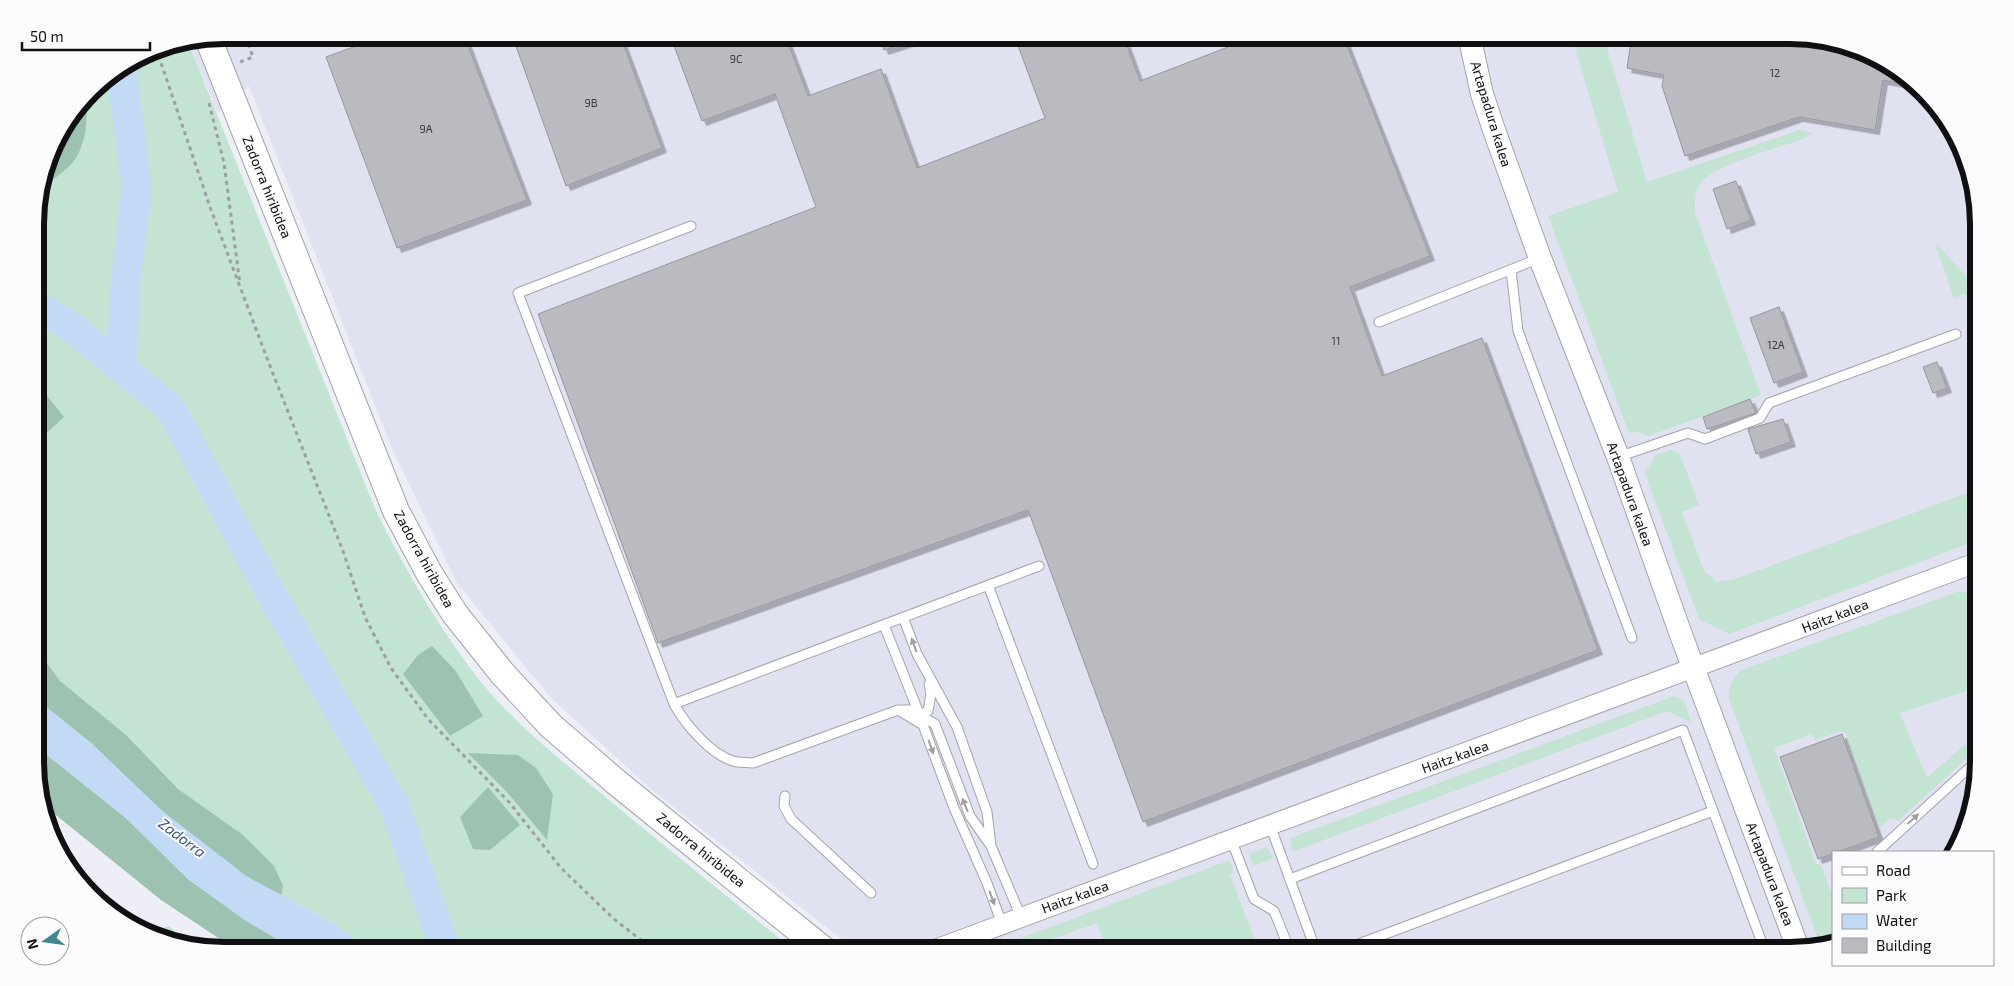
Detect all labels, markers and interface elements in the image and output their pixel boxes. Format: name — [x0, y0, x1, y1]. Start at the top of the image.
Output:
scale bar — [22, 20, 150, 52]
text: 50 m — [30, 27, 64, 45]
house number: 9C — [730, 52, 742, 65]
street label: Artapadura kalea — [1467, 59, 1516, 169]
house number: 12 — [1770, 66, 1780, 79]
house number: 9B — [584, 96, 598, 109]
house number: 9A — [419, 122, 433, 135]
street label: Zadorra hiribidea — [239, 133, 296, 241]
house number: 11 — [1332, 334, 1340, 347]
house number: 12A — [1767, 338, 1785, 351]
street label: Artapadura kalea — [1604, 439, 1657, 548]
street label: Zadorra hiribidea — [391, 507, 458, 611]
street label: Haitz kalea — [1799, 595, 1871, 636]
one-way arrow — [910, 638, 917, 653]
street label: Haitz kalea — [1419, 737, 1491, 777]
one-way arrow — [927, 740, 935, 755]
one-way arrow — [961, 798, 969, 812]
street label: Zadorra hiribidea — [654, 809, 749, 891]
one-way arrow — [1906, 813, 1918, 825]
water label: Zadorra — [155, 814, 210, 861]
street label: Artapadura kalea — [1743, 820, 1798, 928]
legend — [1832, 851, 1994, 966]
text: Road — [1876, 861, 1911, 879]
street label: Haitz kalea — [1039, 877, 1111, 917]
text: Park — [1876, 886, 1907, 904]
one-way arrow — [989, 890, 996, 905]
text: Water — [1876, 911, 1918, 929]
north arrow — [20, 916, 70, 966]
text: Building — [1876, 936, 1932, 954]
text: N — [22, 937, 41, 951]

